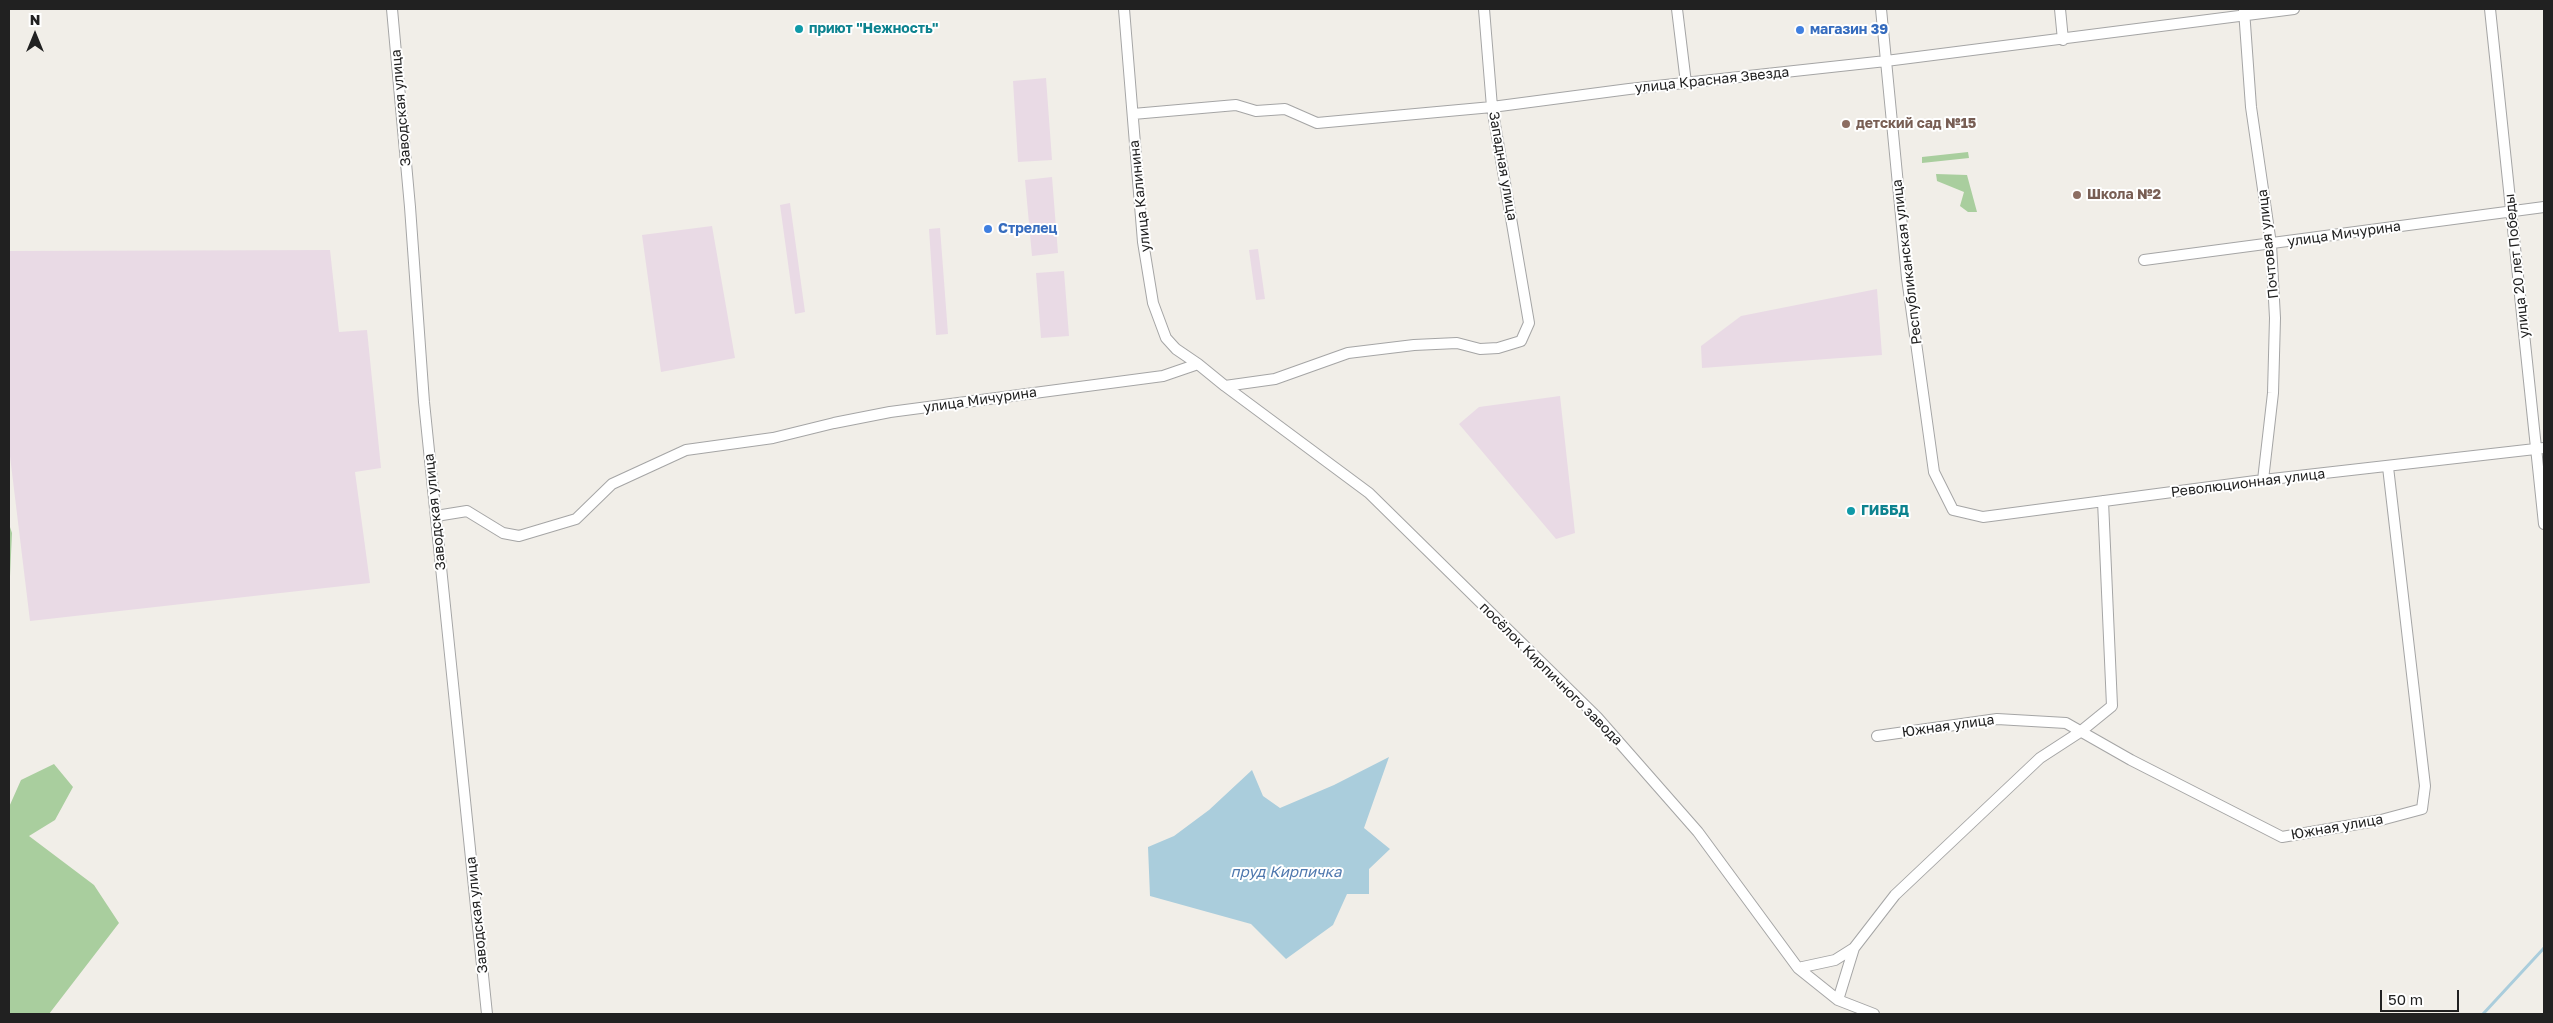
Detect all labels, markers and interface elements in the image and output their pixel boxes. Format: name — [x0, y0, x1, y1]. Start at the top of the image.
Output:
north arrow — [10, 10, 60, 60]
text: N — [30, 11, 40, 28]
place label: приют "Нежность" — [809, 21, 938, 37]
place label: магазин 39 — [1810, 22, 1888, 38]
marker: приют "Нежность" — [793, 23, 805, 35]
marker: магазин 39 — [1794, 24, 1806, 36]
street label: Заводская улица — [388, 49, 414, 167]
street label: улица Красная Звезда — [1634, 64, 1790, 96]
street label: Западная улица — [1485, 110, 1521, 222]
place label: детский сад №15 — [1856, 116, 1976, 132]
marker: детский сад №15 — [1840, 118, 1852, 130]
street label: улица Калинина — [1126, 139, 1154, 253]
street label: Республиканская улица — [1889, 178, 1925, 346]
place label: Школа №2 — [2087, 187, 2161, 203]
street label: Почтовая улица — [2254, 188, 2282, 300]
marker: Школа №2 — [2071, 189, 2083, 201]
street label: улица 20 лет Победы — [2501, 193, 2533, 339]
street label: улица Мичурина — [2286, 218, 2402, 250]
place label: Стрелец — [998, 221, 1057, 237]
marker: Стрелец — [982, 223, 994, 235]
street label: улица Мичурина — [922, 384, 1038, 416]
street label: Заводская улица — [421, 453, 449, 571]
street label: Революционная улица — [2170, 465, 2326, 501]
place label: ГИББД — [1861, 503, 1909, 519]
marker: ГИББД — [1845, 505, 1857, 517]
street label: посёлок Кирпичного завода — [1476, 599, 1626, 749]
street label: Южная улица — [1901, 711, 1995, 741]
street label: Южная улица — [2290, 811, 2384, 843]
street label: Заводская улица — [463, 856, 491, 974]
water label: пруд Кирпичка — [1231, 863, 1341, 881]
scale bar — [2383, 980, 2462, 1012]
text: 50 m — [2388, 990, 2423, 1008]

